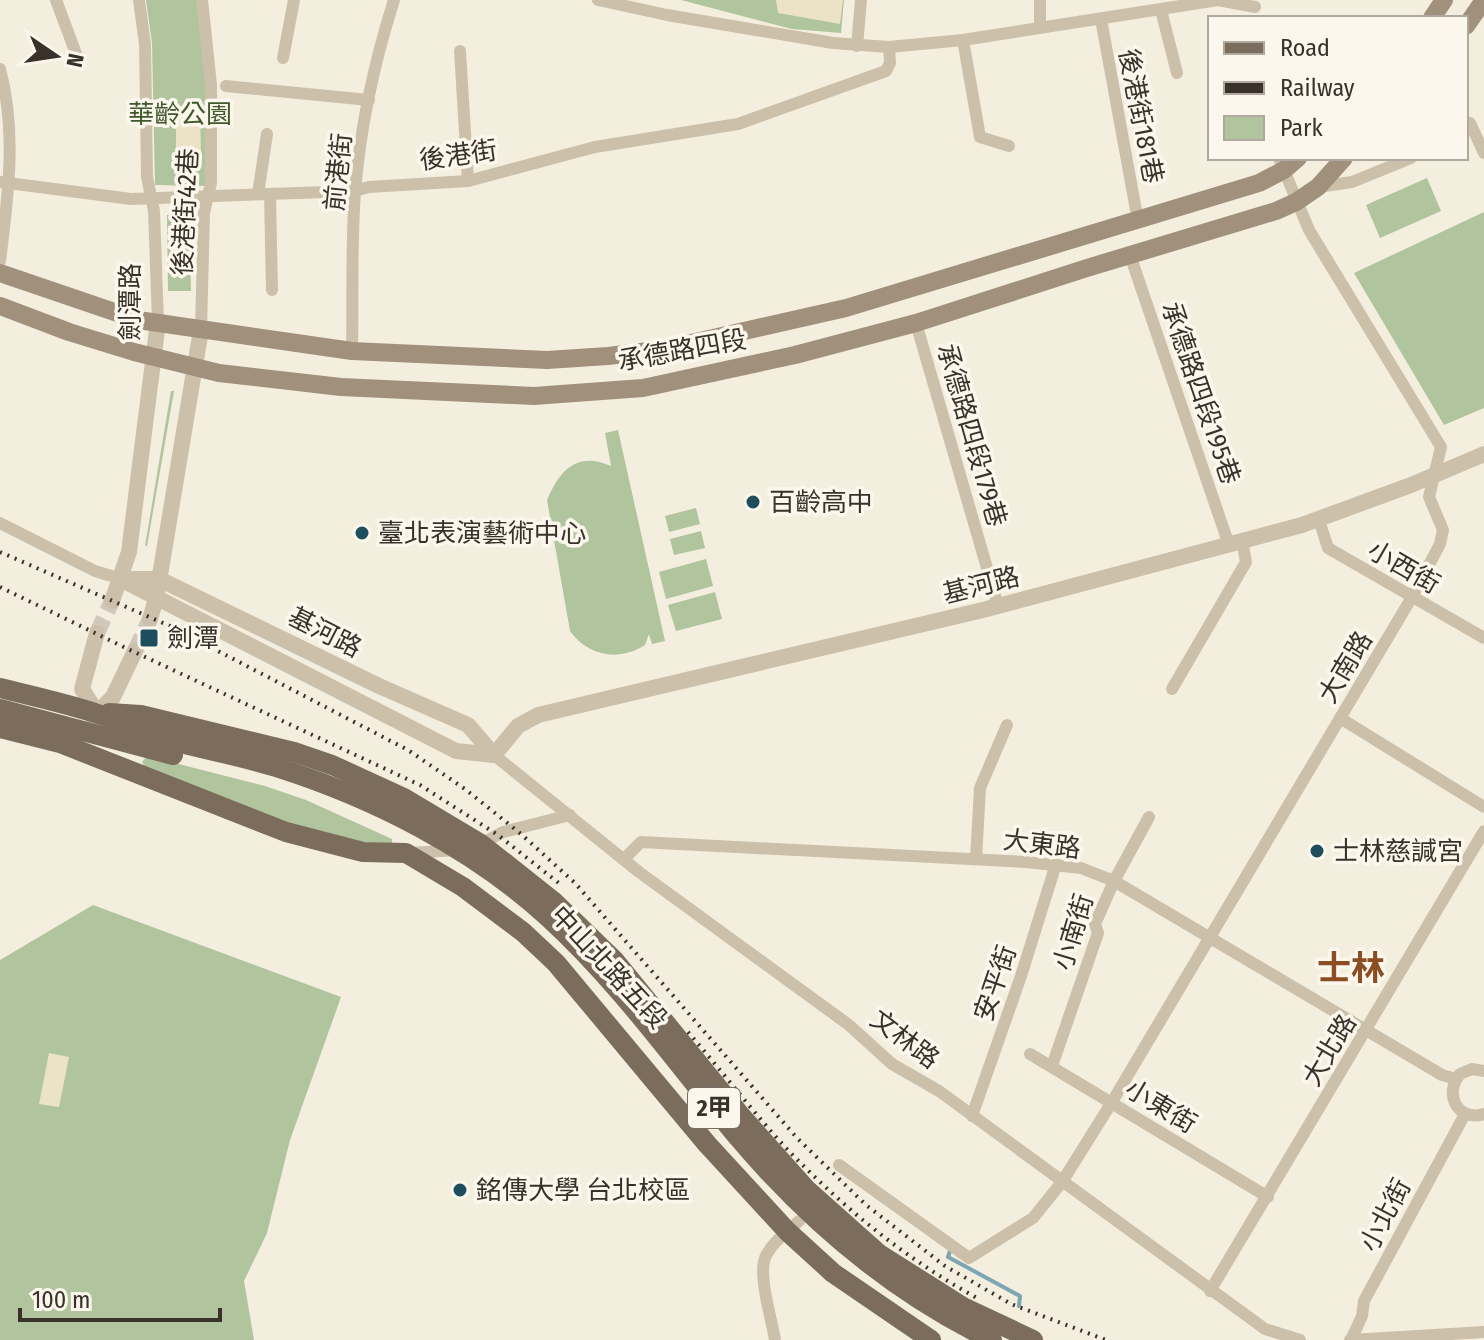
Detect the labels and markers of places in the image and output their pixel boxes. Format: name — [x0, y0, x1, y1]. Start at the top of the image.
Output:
place label: 百齡高中 — [769, 487, 873, 518]
marker: 百齡高中 — [744, 493, 762, 511]
place label: 臺北表演藝術中心 — [378, 518, 586, 549]
marker: 臺北表演藝術中心 — [353, 524, 371, 542]
place label: 劍潭 — [167, 623, 219, 654]
marker: 劍潭 — [138, 627, 160, 649]
place label: 士林慈諴宮 — [1333, 836, 1463, 867]
marker: 士林慈諴宮 — [1308, 842, 1326, 860]
place label: 銘傳大學 台北校區 — [476, 1175, 690, 1206]
marker: 銘傳大學 台北校區 — [451, 1181, 469, 1199]

